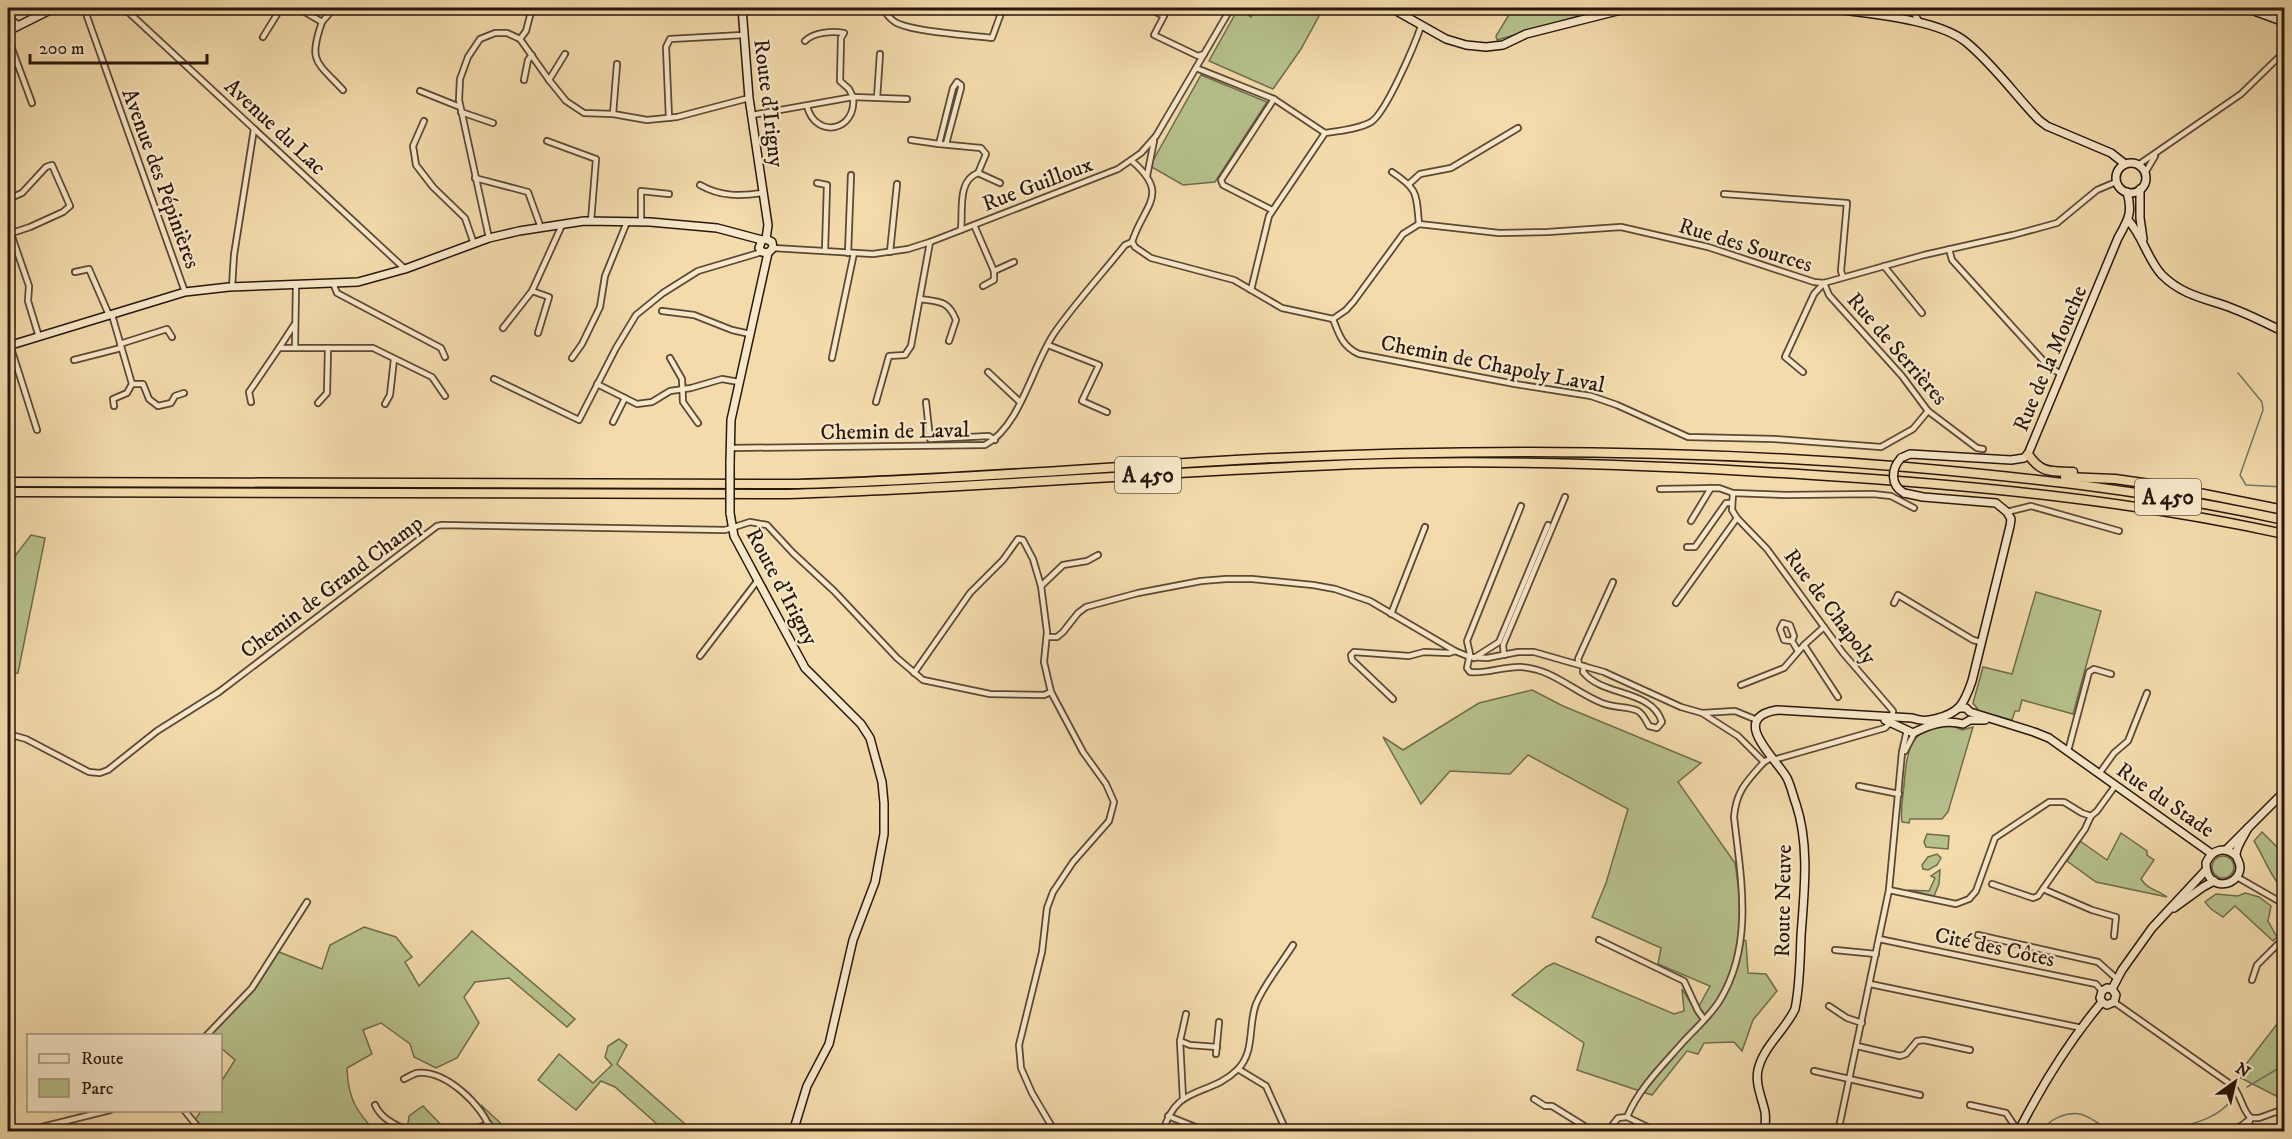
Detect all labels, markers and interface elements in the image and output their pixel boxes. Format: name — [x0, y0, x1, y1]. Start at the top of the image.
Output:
scale bar — [30, 27, 207, 65]
text: 200 m — [39, 38, 85, 60]
street label: Route d'Irigny — [747, 38, 790, 169]
street label: Avenue du Lac — [219, 73, 331, 181]
street label: Avenue des Pépinières — [115, 85, 206, 272]
street label: Rue Guilloux — [979, 151, 1097, 218]
street label: Rue des Sources — [1676, 212, 1816, 279]
street label: Rue de la Mouche — [2008, 282, 2093, 436]
street label: Rue de Serrières — [1841, 287, 1953, 411]
street label: Chemin de Chapoly Laval — [1378, 329, 1608, 400]
street label: Chemin de Laval — [820, 417, 970, 446]
road number: A 450 — [1115, 457, 1181, 493]
road number: A 450 — [2135, 479, 2201, 515]
street label: Chemin de Grand Champ — [235, 510, 428, 665]
street label: Route d'Irigny — [740, 524, 824, 650]
street label: Rue de Chapoly — [1778, 544, 1882, 671]
street label: Rue du Stade — [2111, 757, 2219, 844]
street label: Route Neuve — [1769, 844, 1798, 958]
street label: Cité des Côtes — [1932, 922, 2057, 973]
legend — [27, 1034, 222, 1112]
text: Route — [81, 1048, 124, 1070]
north arrow — [2205, 1052, 2265, 1112]
text: N — [2232, 1058, 2254, 1082]
text: Parc — [81, 1078, 114, 1100]

